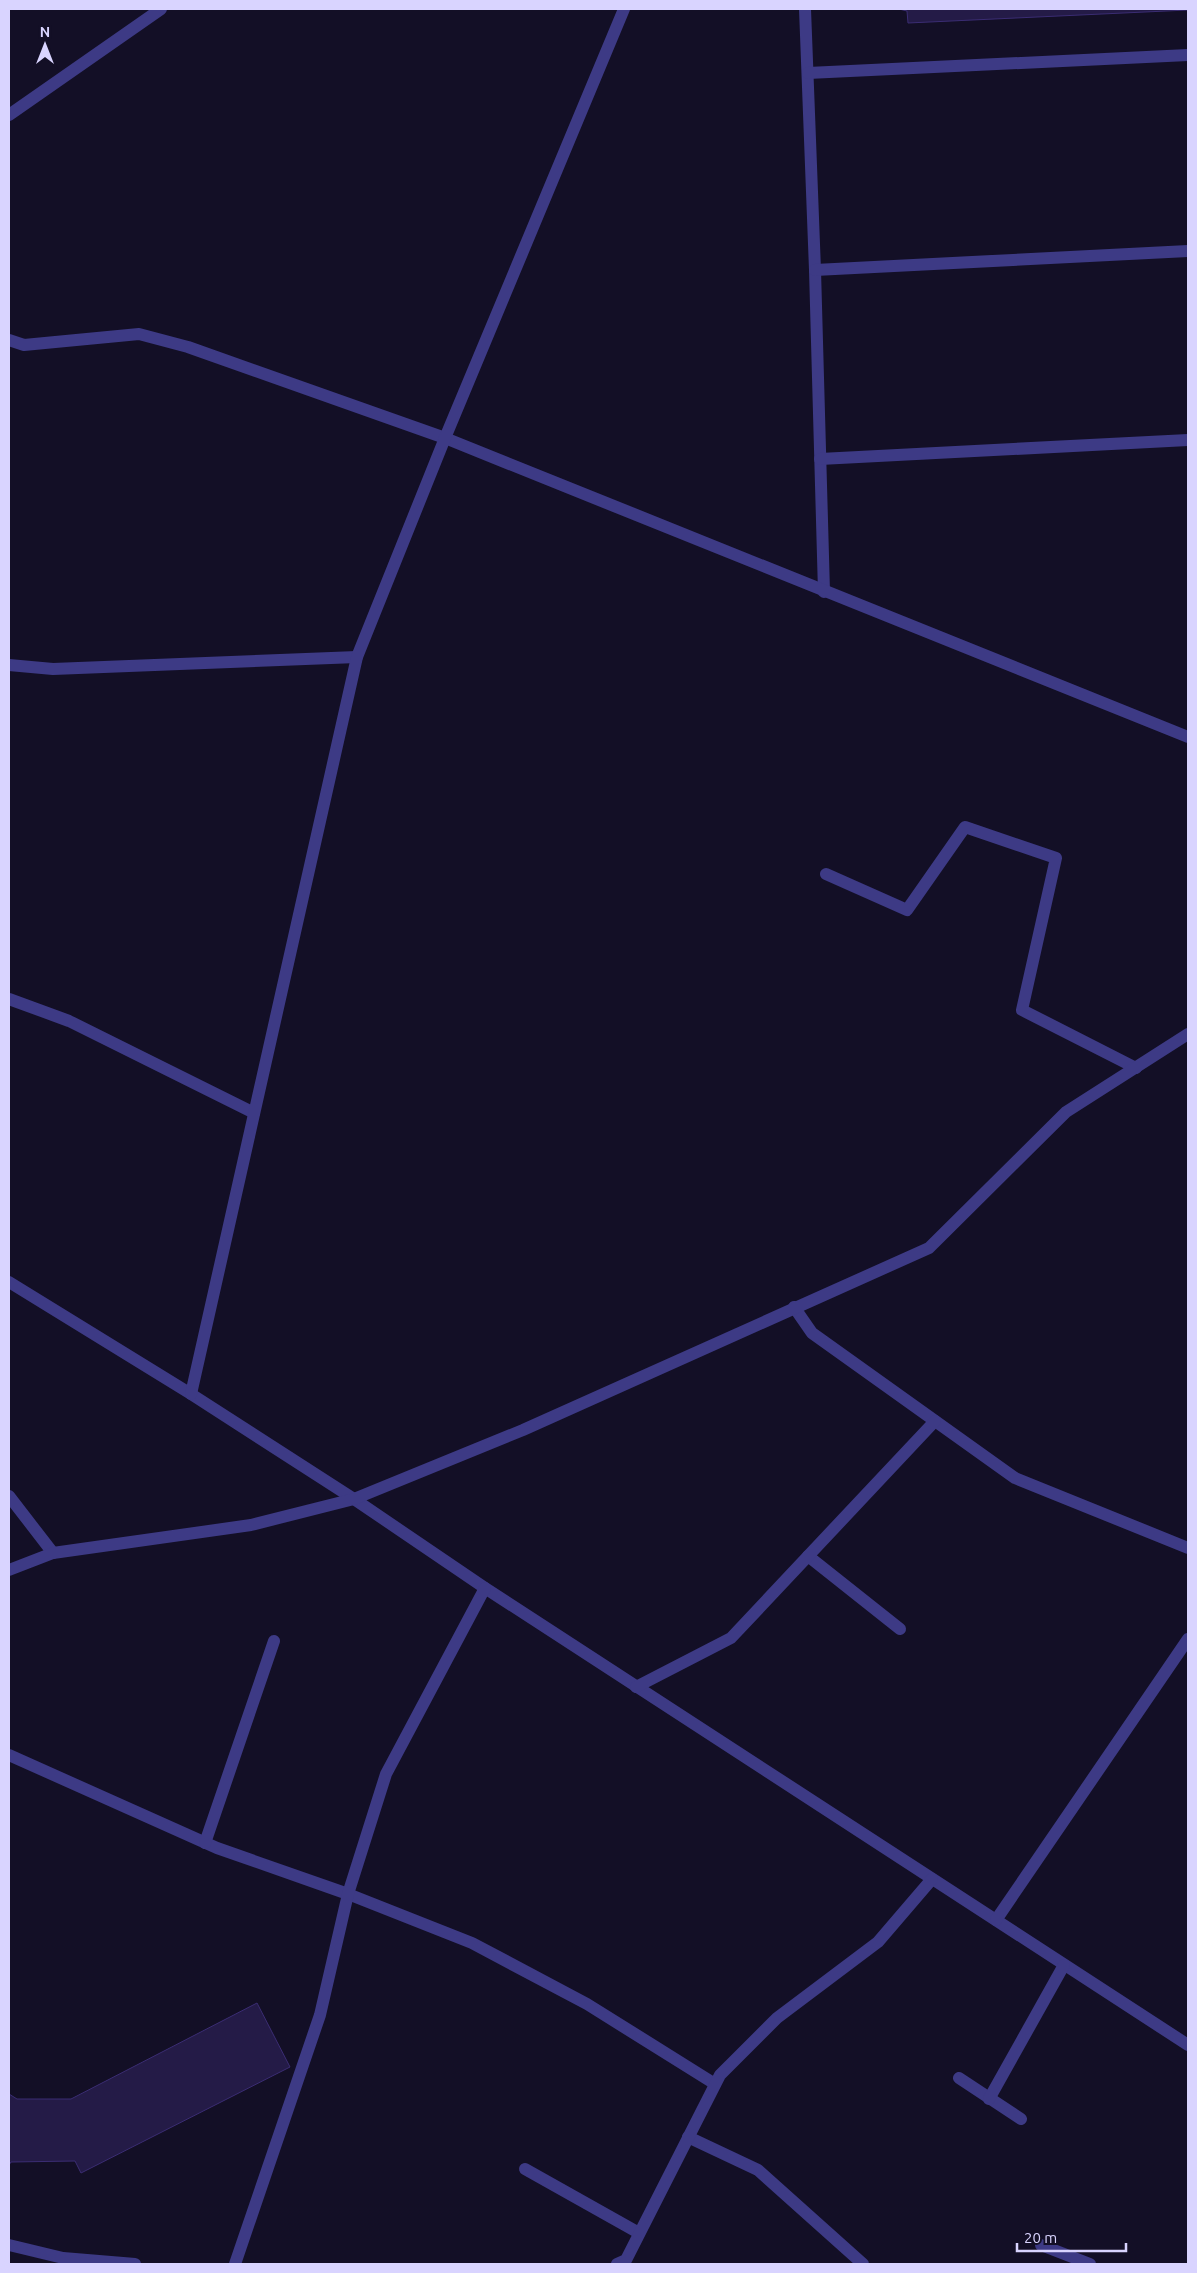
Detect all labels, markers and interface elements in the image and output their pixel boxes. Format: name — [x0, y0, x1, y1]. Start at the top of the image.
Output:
north arrow — [20, 20, 70, 70]
text: N — [40, 24, 50, 40]
scale bar — [1017, 2220, 1126, 2252]
text: 20 m — [1024, 2229, 1057, 2246]

